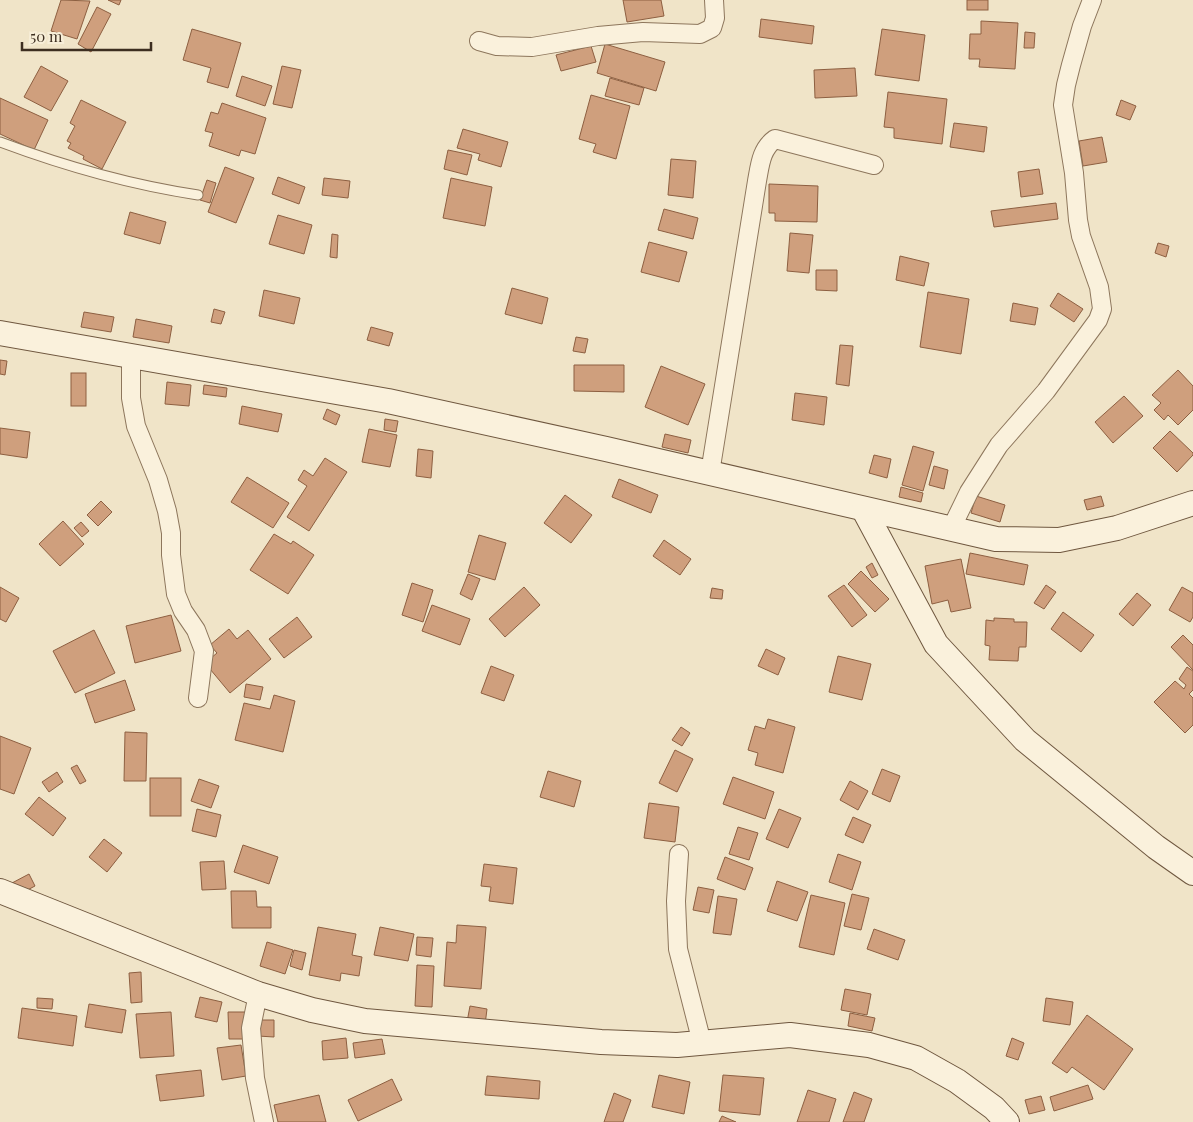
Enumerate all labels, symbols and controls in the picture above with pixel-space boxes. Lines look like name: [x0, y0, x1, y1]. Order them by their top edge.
scale bar: [22, 20, 151, 52]
text: 50 m: [30, 26, 63, 46]

